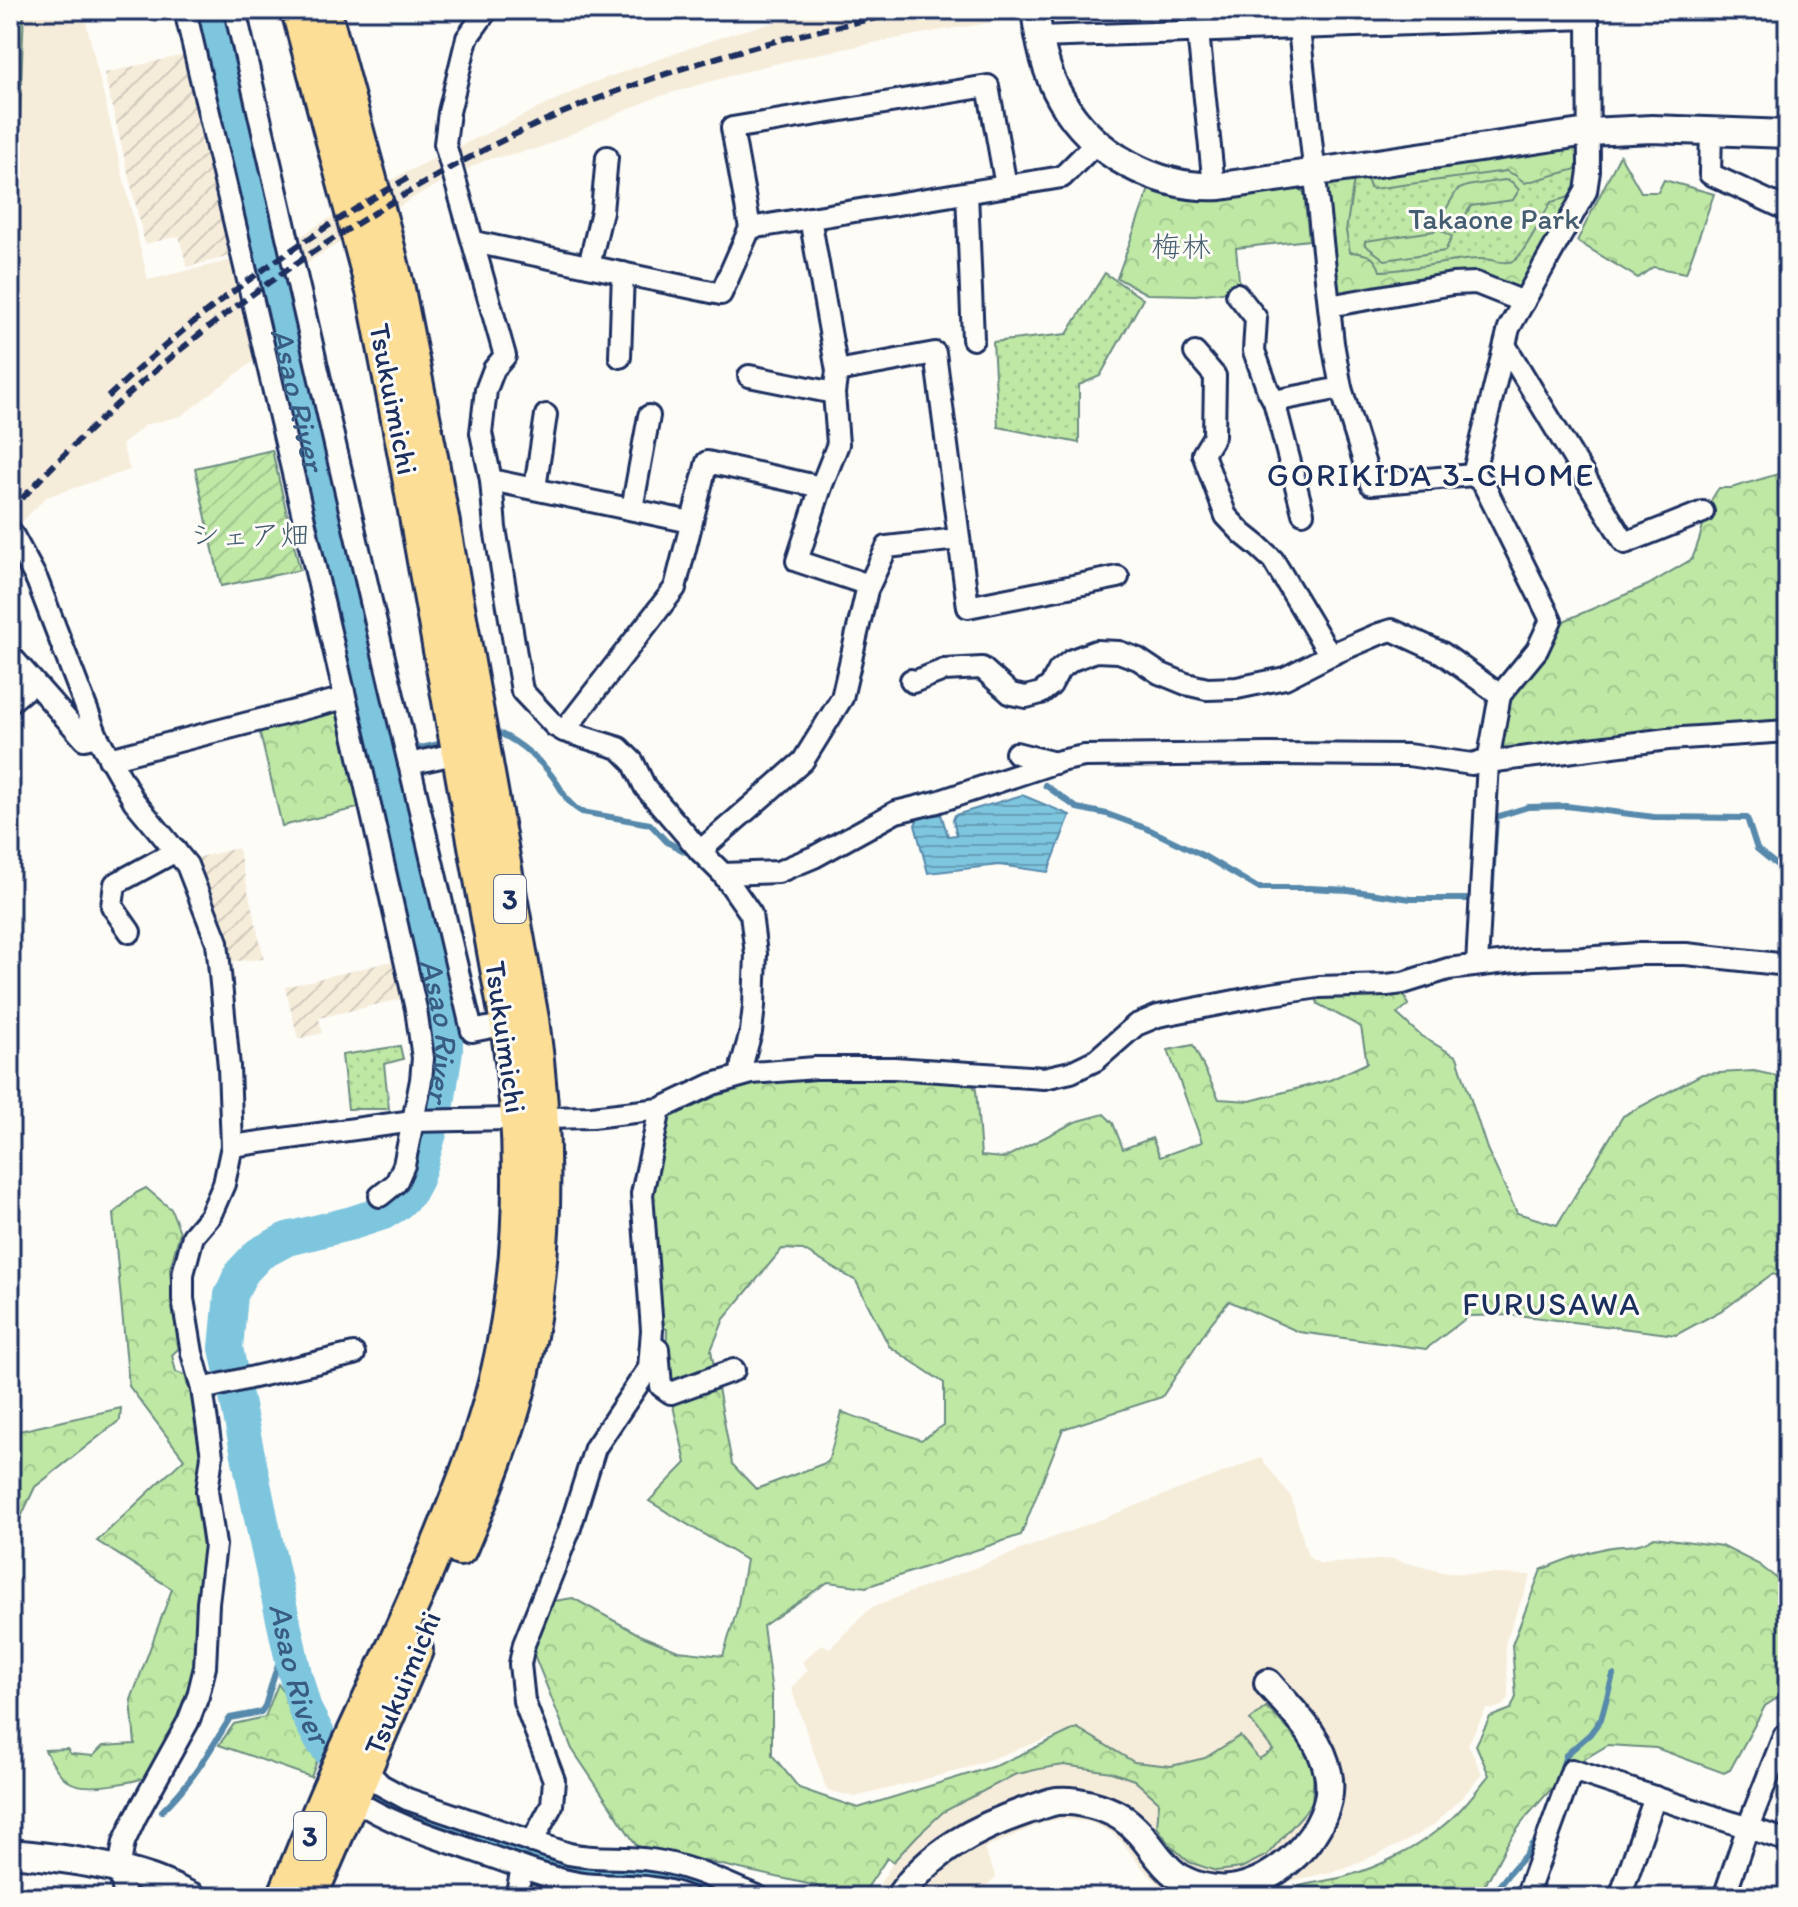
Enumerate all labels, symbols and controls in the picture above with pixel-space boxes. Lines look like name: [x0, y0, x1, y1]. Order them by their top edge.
park label: Takaone Park: [1408, 200, 1580, 237]
park label: 梅林: [1151, 228, 1211, 265]
street label: Tsukuimichi: [361, 320, 427, 478]
water label: Asao River: [263, 324, 334, 477]
district label: GORIKIDA 3-CHOME: [1267, 456, 1595, 494]
park label: シェア畑: [190, 516, 310, 553]
road number: 3: [494, 875, 526, 923]
water label: Asao River: [412, 955, 465, 1108]
street label: Tsukuimichi: [477, 959, 535, 1115]
district label: FURUSAWA: [1462, 1285, 1642, 1323]
water label: Asao River: [261, 1600, 340, 1754]
street label: Tsukuimichi: [355, 1605, 449, 1761]
road number: 3: [294, 1812, 326, 1860]

